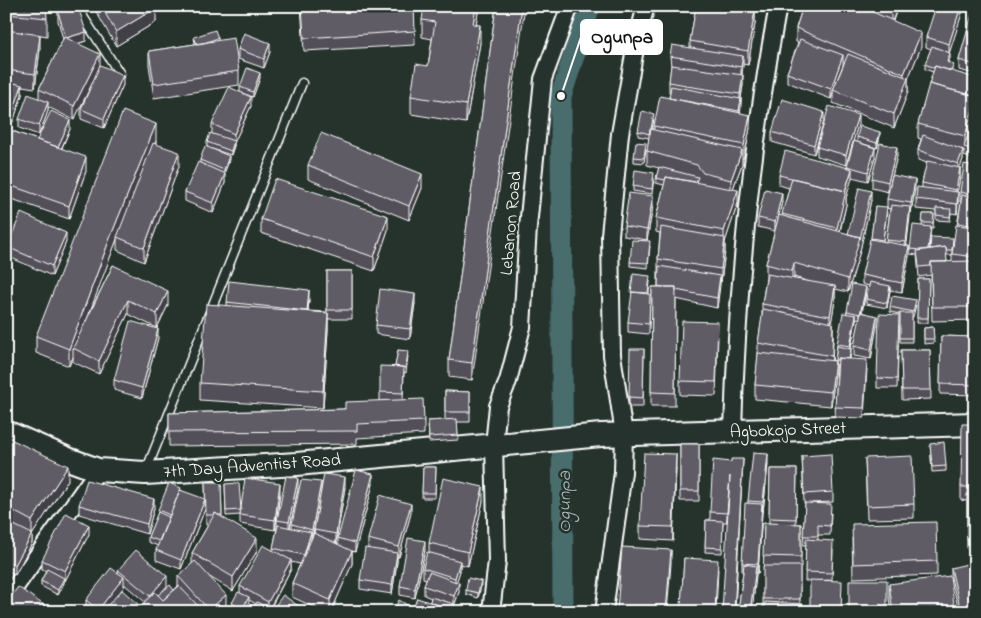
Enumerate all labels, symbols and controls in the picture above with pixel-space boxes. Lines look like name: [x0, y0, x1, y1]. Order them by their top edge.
callout: Ogunpa: [581, 20, 662, 54]
text: Ogunpa: [591, 25, 653, 54]
street label: Lebanon Road: [494, 170, 530, 276]
street label: Agbokojo Street: [729, 416, 847, 447]
street label: 7th Day Adventist Road: [163, 448, 342, 486]
water label: Ogunpa: [552, 470, 580, 533]

